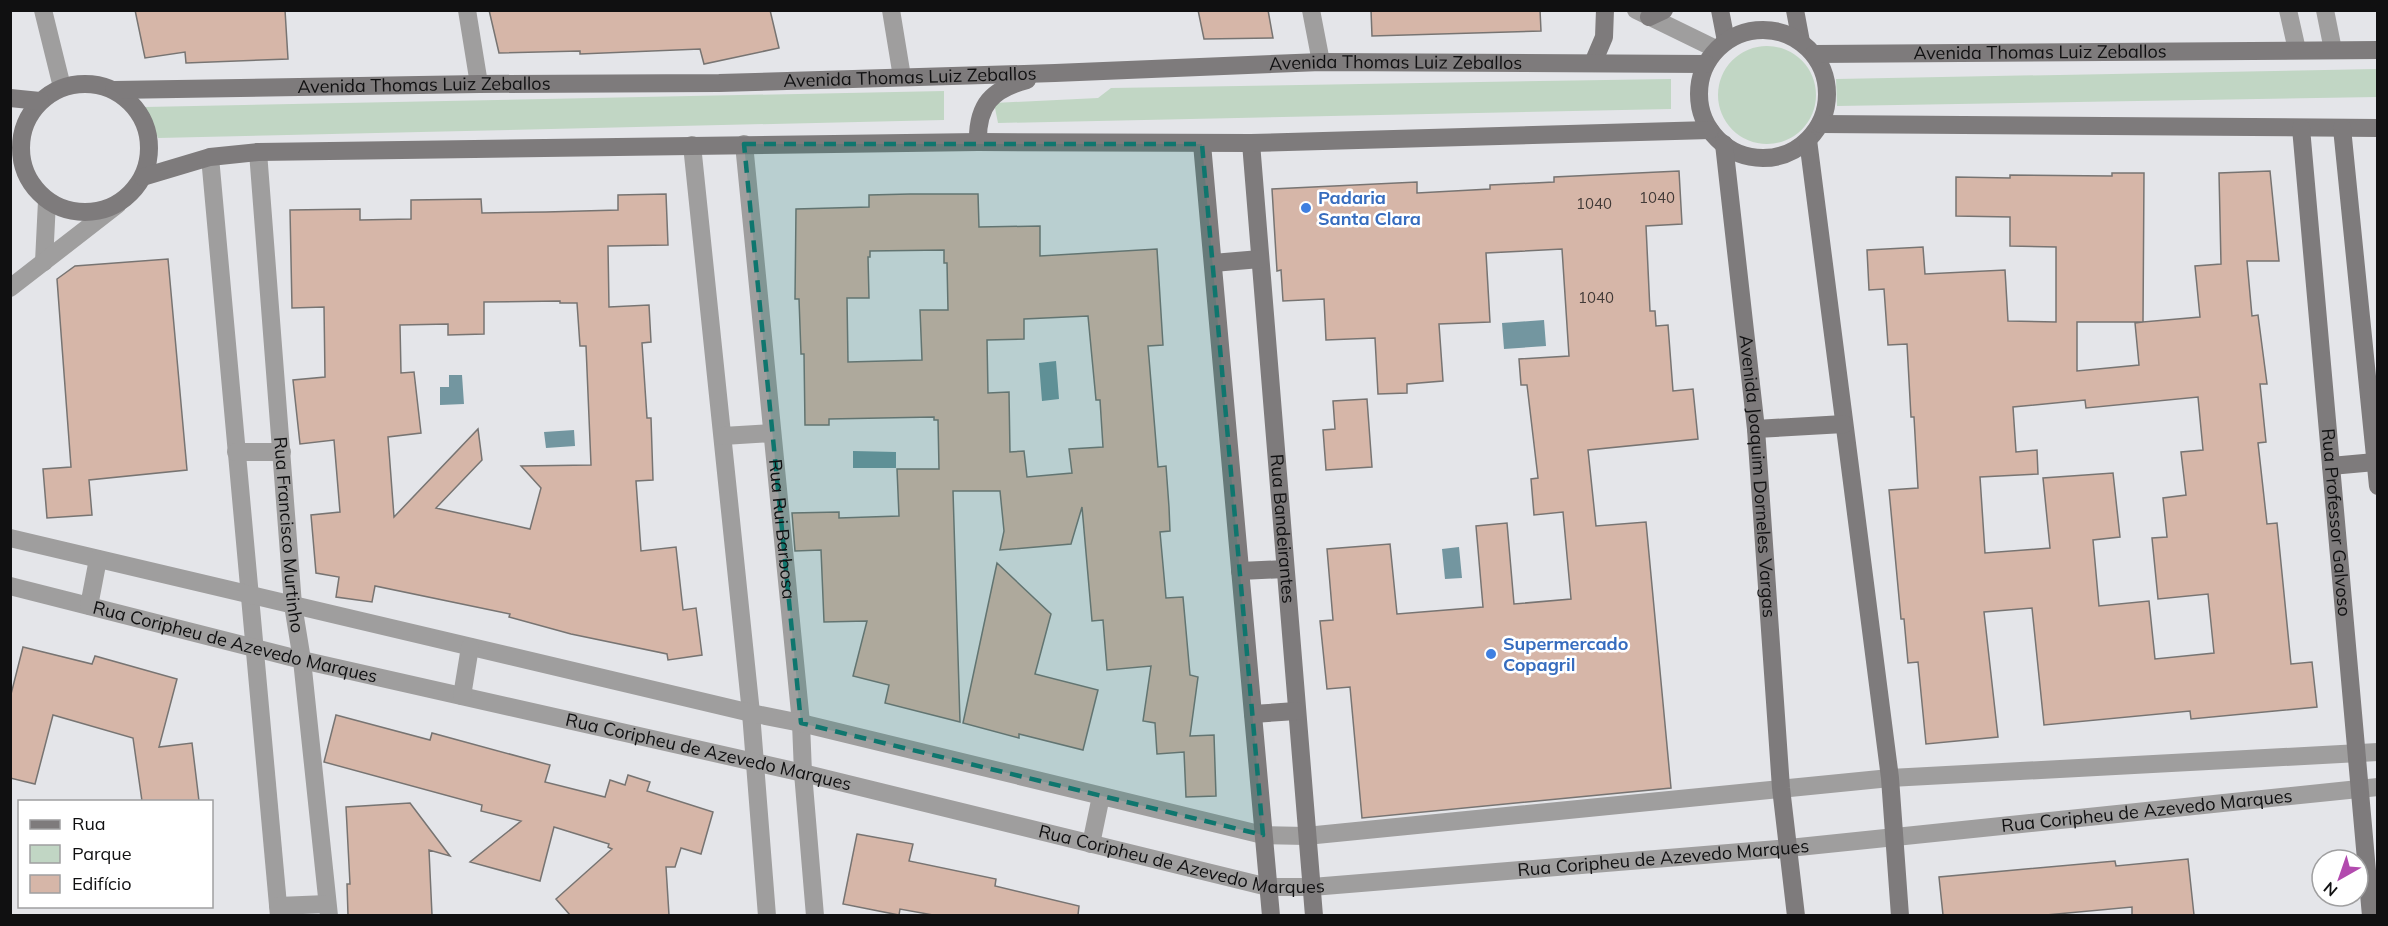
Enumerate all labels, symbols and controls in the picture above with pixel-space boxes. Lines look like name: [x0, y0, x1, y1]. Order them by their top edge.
street label: Avenida Thomas Luiz Zeballos: [1913, 39, 2167, 64]
street label: Avenida Thomas Luiz Zeballos: [1268, 50, 1522, 75]
street label: Avenida Thomas Luiz Zeballos: [783, 62, 1037, 92]
street label: Avenida Thomas Luiz Zeballos: [297, 72, 551, 98]
place label: Padaria Santa Clara: [1318, 186, 1421, 230]
house number: 1040: [1639, 188, 1675, 207]
house number: 1040: [1576, 194, 1612, 213]
marker: Padaria Santa Clara: [1299, 201, 1313, 215]
house number: 1040: [1578, 288, 1614, 307]
street label: Avenida Joaquim Dorneles Vargas: [1734, 333, 1781, 619]
street label: Rua Professor Galvoso: [2317, 427, 2356, 617]
street label: Rua Francisco Murtinho: [269, 436, 309, 635]
street label: Rua Bandeirantes: [1265, 453, 1300, 604]
street label: Rua Rui Barbosa: [764, 458, 801, 600]
street label: Rua Coripheu de Azevedo Marques: [90, 595, 380, 688]
place label: Supermercado Copagril: [1503, 632, 1628, 676]
marker: Supermercado Copagril: [1484, 647, 1498, 661]
street label: Rua Coripheu de Azevedo Marques: [563, 708, 854, 795]
street label: Rua Coripheu de Azevedo Marques: [2000, 784, 2294, 837]
legend: [18, 800, 213, 908]
text: Rua: [72, 812, 106, 835]
street label: Rua Coripheu de Azevedo Marques: [1036, 819, 1326, 898]
street label: Rua Coripheu de Azevedo Marques: [1516, 834, 1810, 881]
text: Parque: [72, 842, 131, 865]
north arrow: [2310, 848, 2370, 908]
text: Edifício: [72, 872, 131, 895]
text: N: [2319, 878, 2341, 901]

